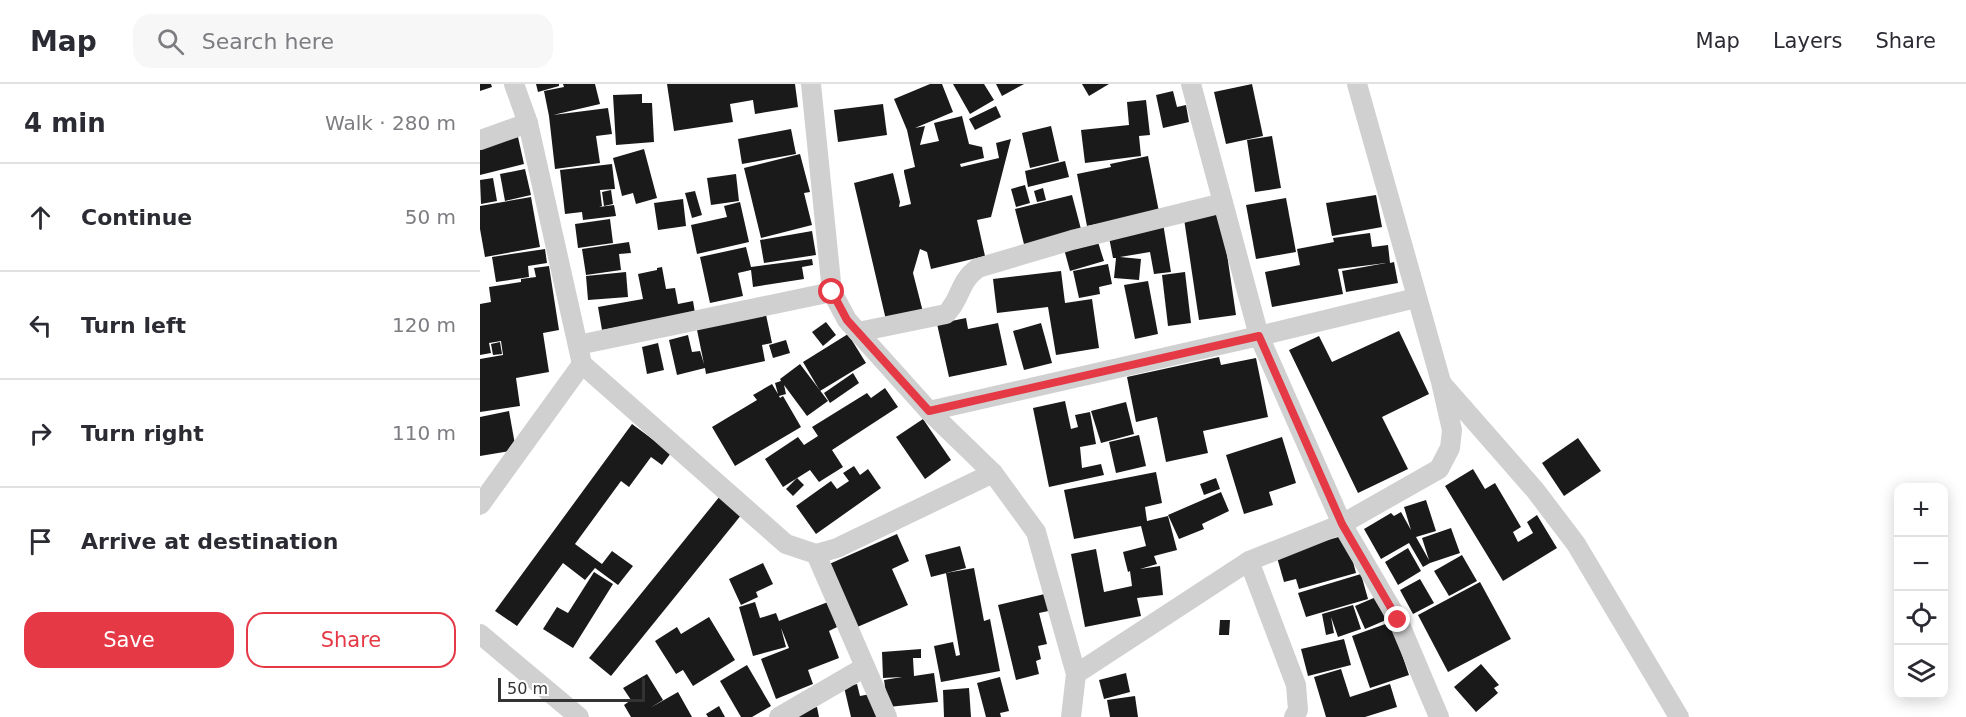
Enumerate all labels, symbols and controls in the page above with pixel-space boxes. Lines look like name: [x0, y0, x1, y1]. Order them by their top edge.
search box: [133, 14, 553, 68]
text: Map: [30, 25, 97, 58]
icon: search: [154, 25, 187, 58]
text: Search here: [202, 29, 334, 54]
text: Map: [1696, 29, 1740, 53]
text: Layers: [1773, 29, 1842, 53]
text: Share: [1875, 29, 1936, 53]
text: 4 min: [24, 108, 106, 138]
text: Walk · 280 m: [325, 111, 456, 135]
icon: ahead: [24, 201, 57, 234]
text: Continue: [81, 205, 192, 230]
text: 50 m: [405, 205, 456, 229]
route start: [818, 278, 844, 304]
icon: left: [24, 309, 57, 342]
text: Turn left: [81, 313, 186, 338]
text: 120 m: [392, 313, 456, 337]
icon: right: [24, 417, 57, 450]
text: Turn right: [81, 421, 204, 446]
text: 110 m: [392, 421, 456, 445]
map controls: [1894, 483, 1948, 699]
button: +: [1894, 483, 1948, 537]
icon: arrive: [24, 525, 57, 558]
text: Arrive at destination: [81, 529, 338, 554]
button: −: [1894, 537, 1948, 591]
button: locate: [1894, 591, 1948, 645]
route end: [1384, 606, 1410, 632]
button: Save: [24, 612, 234, 668]
button: Share: [246, 612, 456, 668]
button: layers: [1894, 645, 1948, 699]
scale bar: [498, 675, 645, 702]
text: 50 m: [507, 679, 548, 698]

